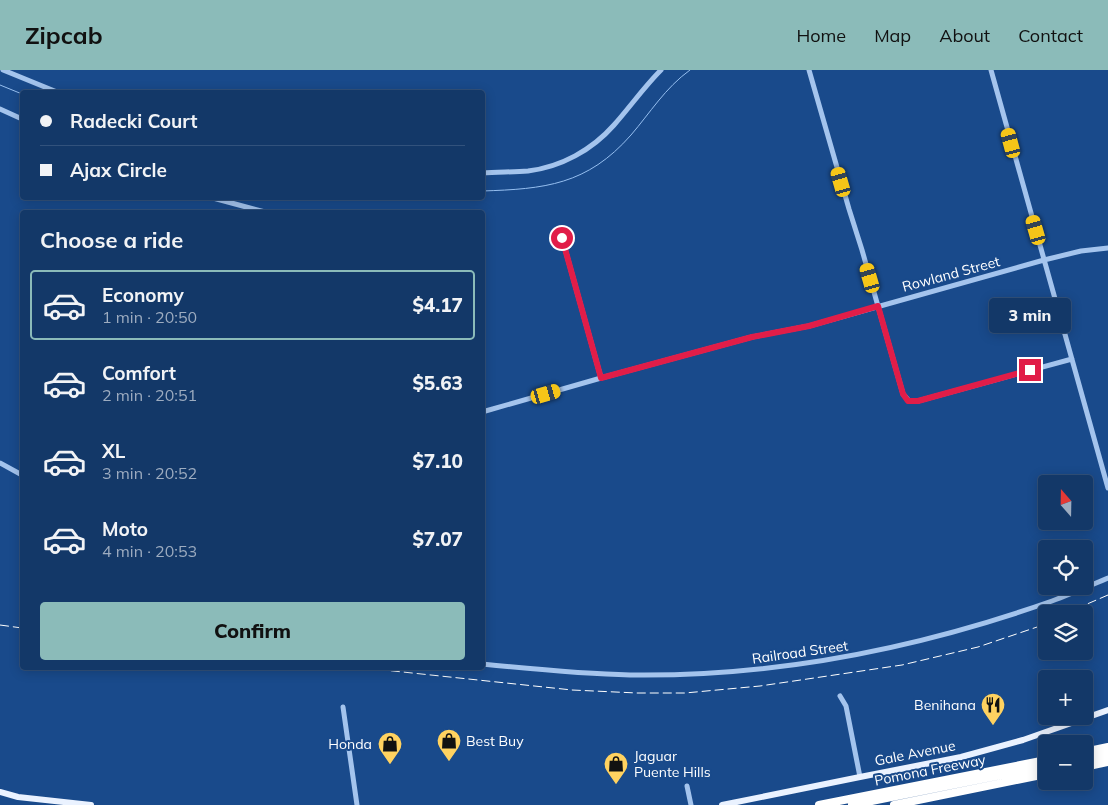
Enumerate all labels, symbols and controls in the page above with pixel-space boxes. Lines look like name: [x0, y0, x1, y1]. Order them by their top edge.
text: Zipcab: [25, 20, 103, 50]
text: Home: [796, 24, 846, 47]
text: Map: [874, 24, 911, 47]
text: About: [939, 24, 990, 47]
text: Contact: [1018, 24, 1083, 47]
text: Radecki Court: [70, 109, 198, 133]
car: [999, 127, 1022, 159]
text: Ajax Circle: [70, 158, 167, 182]
car: [829, 166, 852, 198]
car: [1024, 214, 1047, 246]
text: Choose a ride: [40, 226, 183, 254]
route start: [551, 227, 573, 249]
street label: Rowland Street: [900, 252, 1002, 296]
car: [858, 262, 881, 294]
icon: car: [42, 283, 87, 328]
text: Economy: [102, 283, 184, 307]
text: $4.17: [412, 293, 463, 317]
callout: 3 min: [989, 298, 1071, 332]
text: 3 min: [1009, 305, 1051, 325]
text: 1 min · 20:50: [102, 307, 197, 327]
route end: [1019, 359, 1041, 381]
icon: car: [42, 361, 87, 406]
text: Comfort: [102, 361, 176, 385]
text: $5.63: [412, 371, 463, 395]
car: [529, 383, 562, 405]
text: 2 min · 20:51: [102, 385, 197, 405]
icon: car: [42, 439, 87, 484]
text: XL: [102, 439, 125, 463]
text: $7.10: [412, 449, 463, 473]
text: 3 min · 20:52: [102, 463, 197, 483]
north arrow: [1038, 475, 1092, 530]
map controls: [1038, 475, 1093, 790]
icon: car: [42, 517, 87, 562]
text: Moto: [102, 517, 148, 541]
text: $7.07: [412, 527, 463, 551]
button: locate: [1038, 540, 1093, 595]
text: 4 min · 20:53: [102, 541, 197, 561]
button: Confirm: [40, 602, 465, 660]
button: layers: [1038, 605, 1093, 660]
street label: Railroad Street: [751, 636, 849, 668]
button: +: [1038, 670, 1093, 725]
restaurant icon: Benihana: [980, 692, 1006, 726]
place label: Benihana: [914, 696, 976, 714]
shop icon: Best Buy: [436, 728, 462, 762]
shop icon: Honda: [377, 731, 403, 765]
place label: Best Buy: [466, 732, 524, 750]
place label: Honda: [328, 735, 372, 753]
button: −: [1038, 735, 1093, 790]
street label: Gale Avenue: [873, 736, 957, 770]
place label: Jaguar Puente Hills: [634, 747, 711, 781]
street label: Pomona Freeway: [873, 750, 988, 790]
shop icon: Jaguar Puente Hills: [603, 751, 629, 785]

